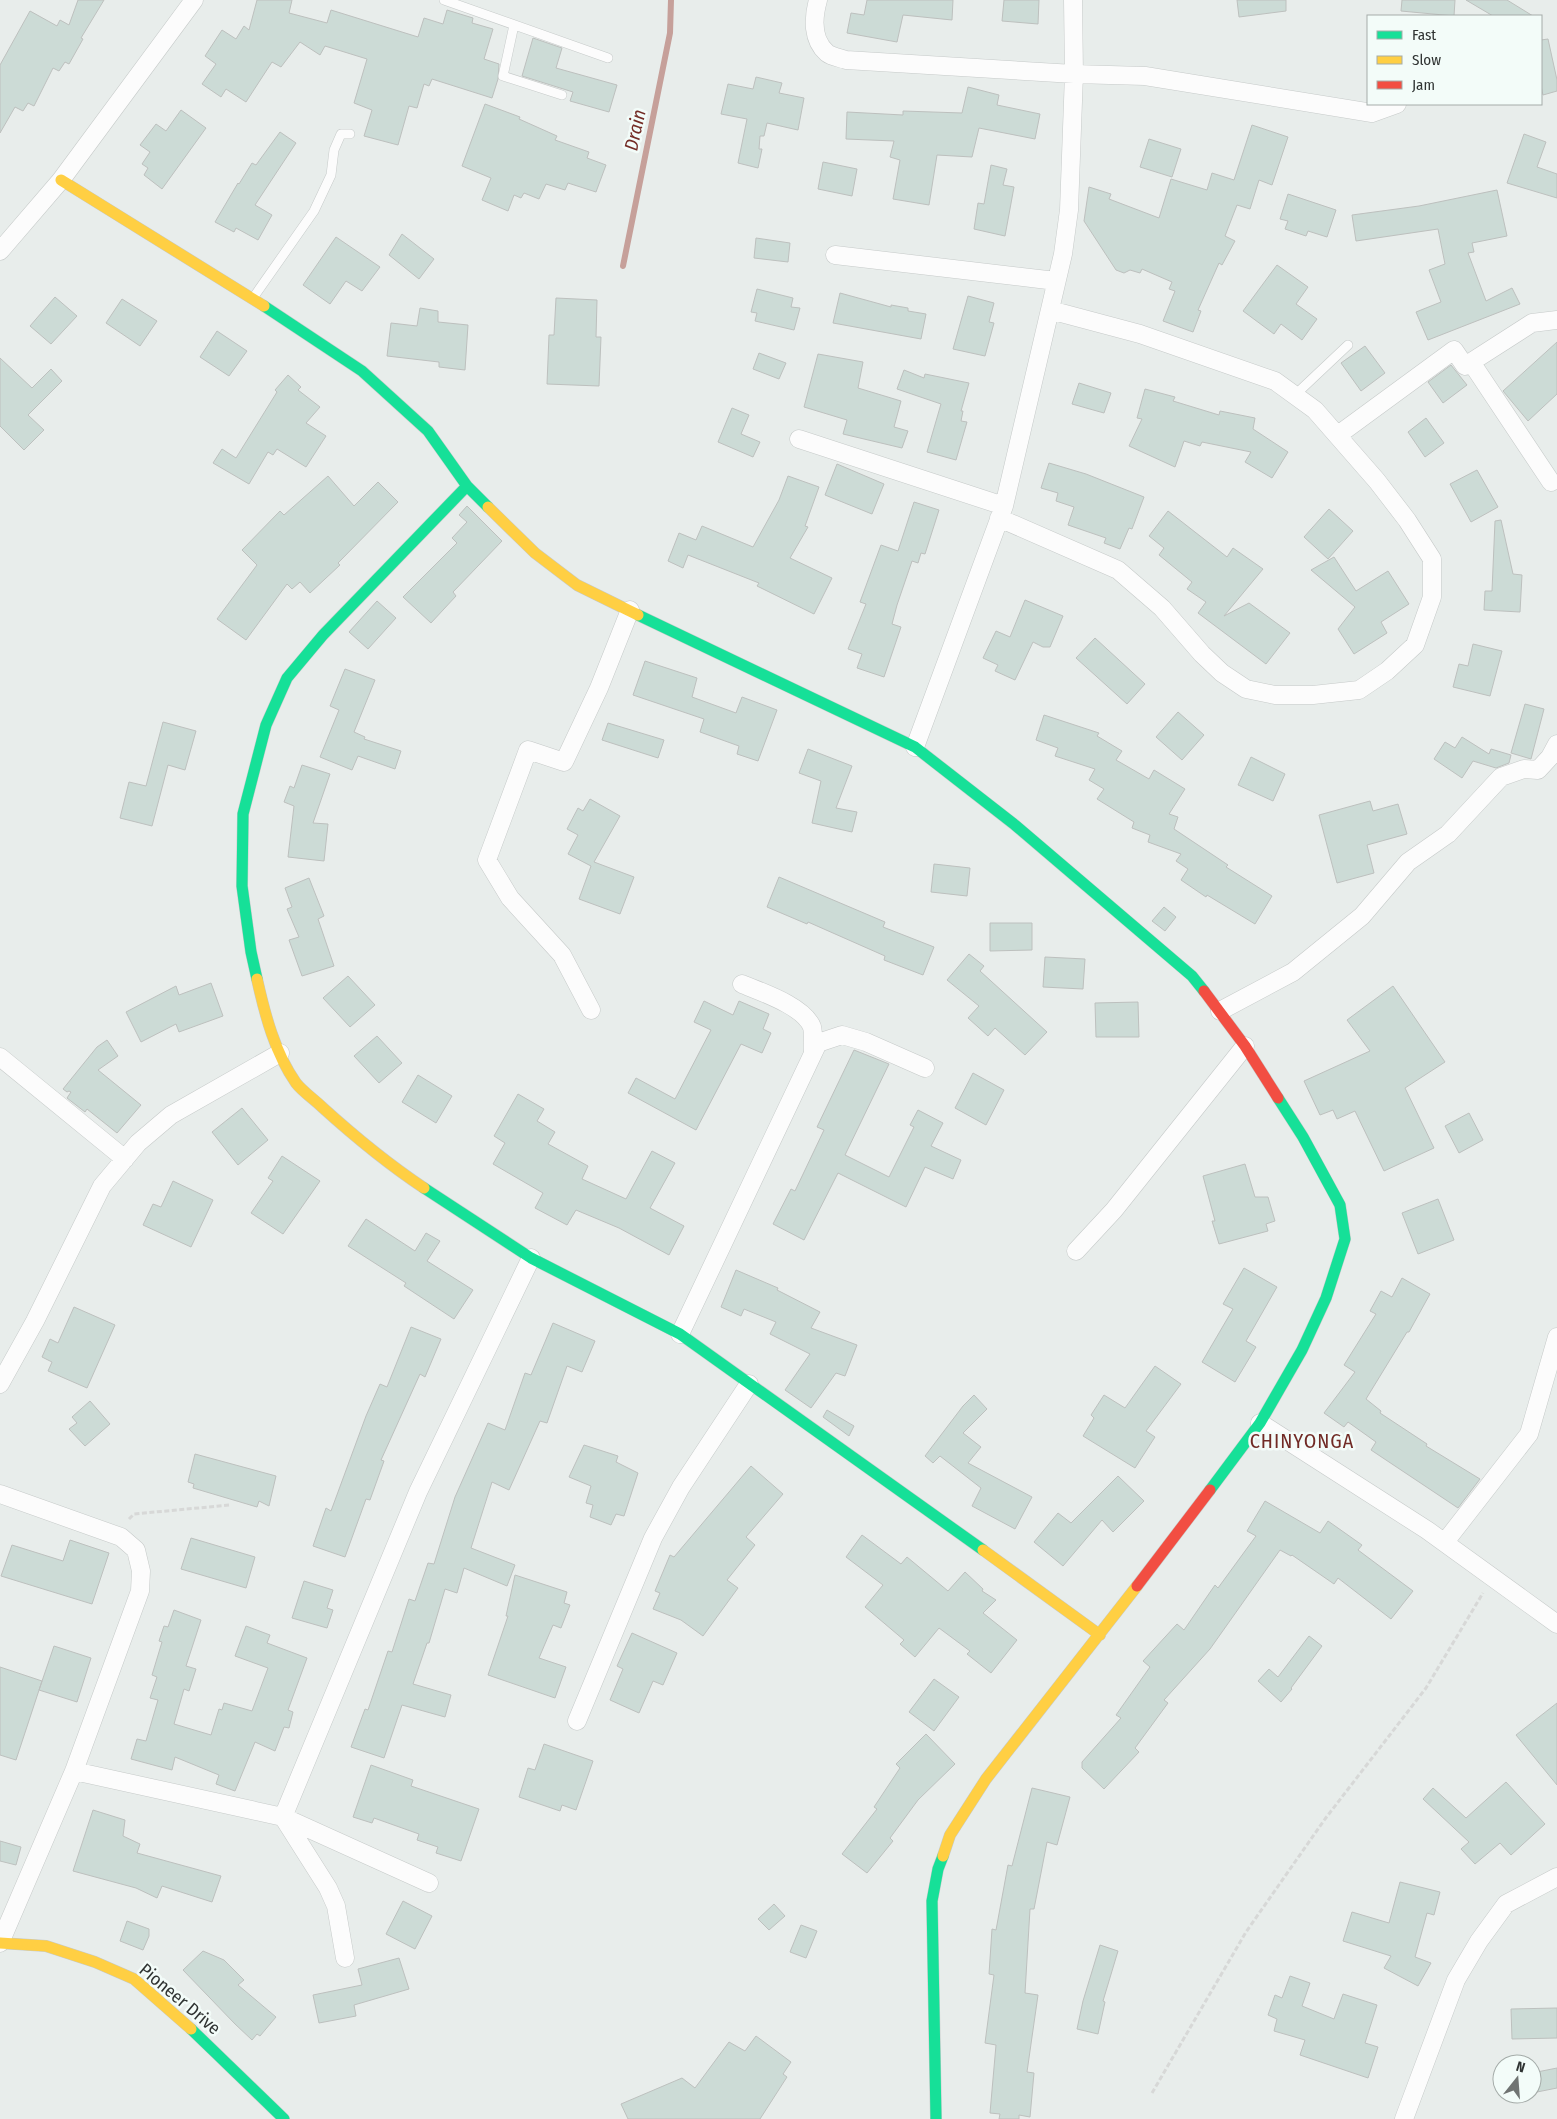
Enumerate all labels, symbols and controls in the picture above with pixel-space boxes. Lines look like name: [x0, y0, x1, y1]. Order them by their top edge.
legend: [1367, 15, 1542, 105]
text: Fast: [1412, 26, 1436, 44]
text: Slow: [1412, 51, 1441, 69]
text: Jam: [1412, 76, 1435, 94]
water label: Drain: [619, 107, 651, 153]
district label: CHINYONGA: [1250, 1429, 1354, 1453]
street label: Pioneer Drive: [135, 1959, 225, 2039]
north arrow: [1492, 2054, 1542, 2104]
text: N: [1514, 2058, 1527, 2076]

